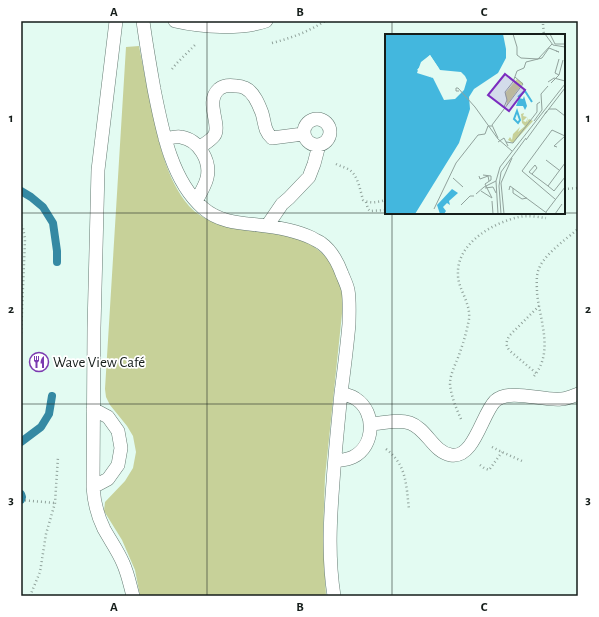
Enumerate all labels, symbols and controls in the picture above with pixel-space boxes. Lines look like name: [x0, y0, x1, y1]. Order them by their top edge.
text: A: [110, 6, 118, 19]
text: B: [296, 6, 304, 19]
text: C: [481, 6, 488, 19]
inset map: [385, 34, 565, 214]
text: 1: [9, 112, 13, 125]
text: 1: [586, 112, 590, 125]
text: 2: [8, 303, 14, 316]
text: 2: [585, 303, 591, 316]
restaurant icon: Wave View Café: [28, 351, 50, 373]
place label: Wave View Café: [53, 355, 145, 370]
text: 3: [8, 494, 14, 507]
text: 3: [585, 494, 591, 507]
text: A: [110, 601, 118, 614]
text: B: [296, 601, 304, 614]
text: C: [481, 601, 488, 614]

